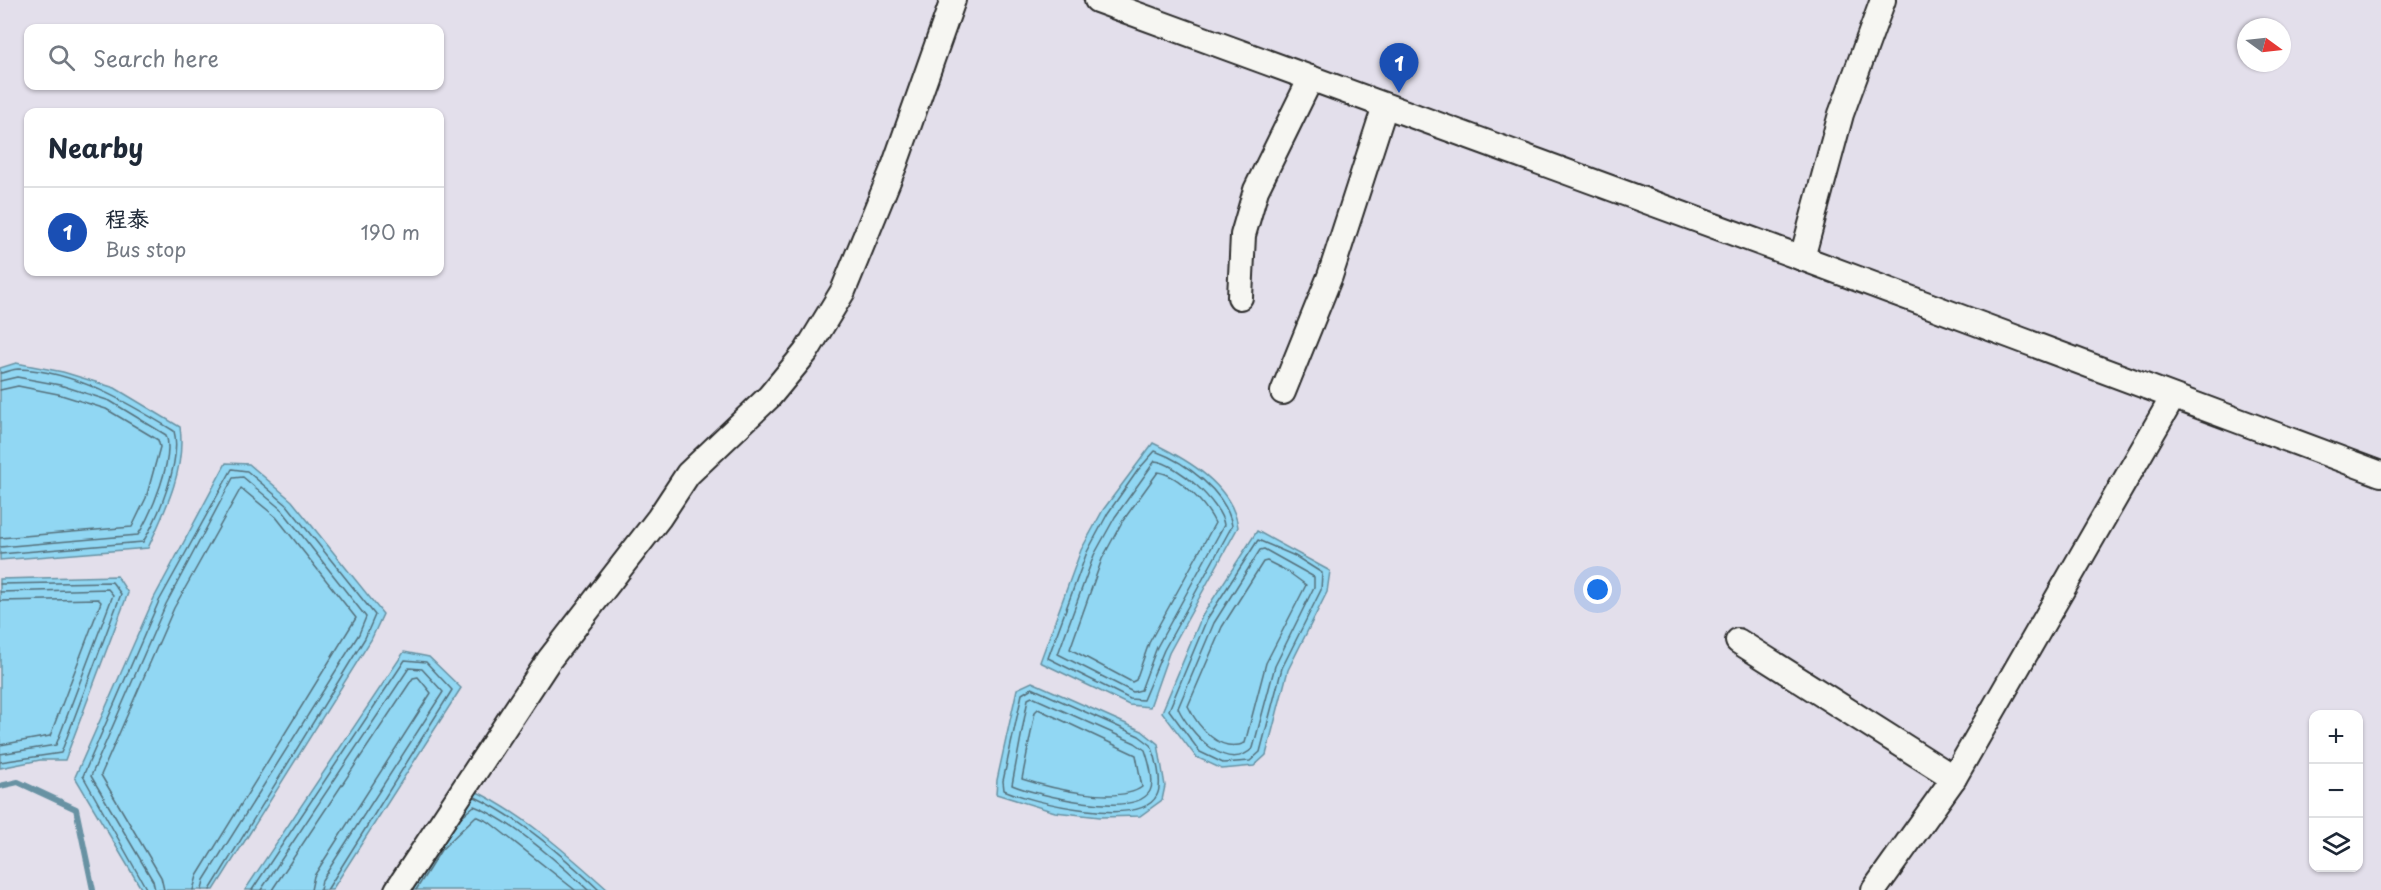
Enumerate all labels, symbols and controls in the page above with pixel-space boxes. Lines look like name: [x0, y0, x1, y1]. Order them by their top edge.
north arrow: [2237, 18, 2291, 72]
search box: [24, 24, 444, 90]
icon: search: [45, 41, 78, 74]
text: Search here: [93, 41, 219, 74]
pin: 1: [1380, 44, 1418, 93]
text: Nearby: [48, 128, 143, 167]
text: 程泰: [105, 201, 149, 234]
text: 1: [63, 217, 72, 247]
text: 190 m: [361, 217, 420, 247]
text: Bus stop: [105, 234, 186, 264]
your location: [1583, 575, 1612, 604]
map controls: [2309, 710, 2363, 872]
button: +: [2309, 710, 2363, 764]
button: −: [2309, 764, 2363, 818]
button: layers: [2309, 818, 2363, 872]

